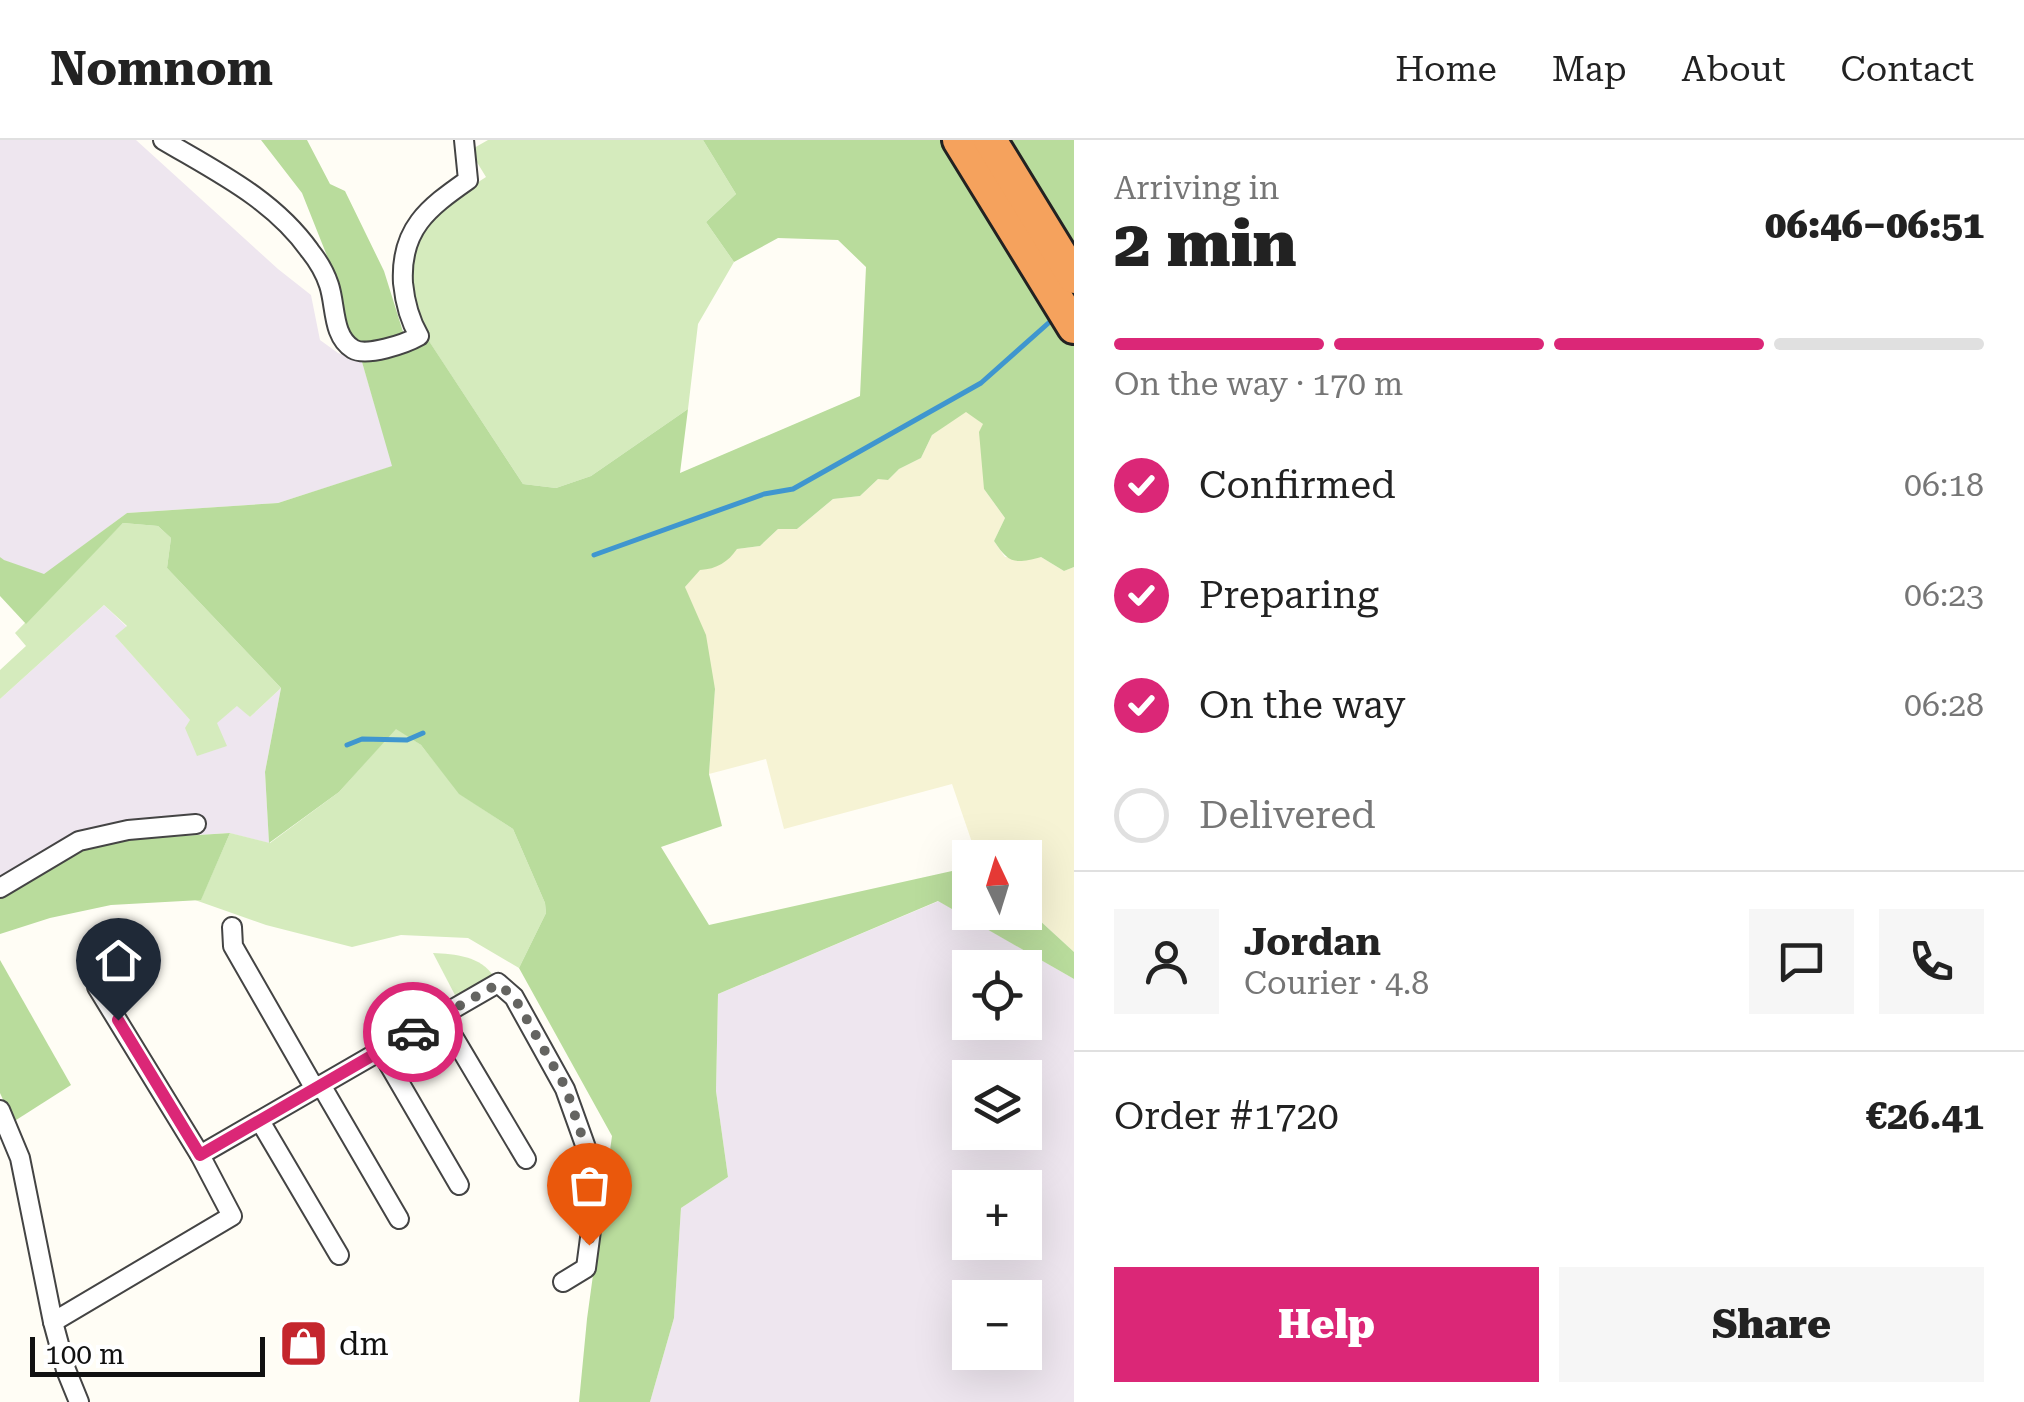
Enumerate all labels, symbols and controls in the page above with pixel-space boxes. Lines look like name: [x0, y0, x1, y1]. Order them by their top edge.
text: Nomnom: [50, 41, 273, 97]
text: Home: [1395, 49, 1497, 90]
text: Map: [1552, 49, 1627, 90]
text: About: [1682, 49, 1786, 90]
text: Contact: [1841, 49, 1974, 90]
text: Arriving in: [1114, 169, 1279, 207]
text: 06:46–06:51: [1765, 203, 1984, 247]
text: 2 min: [1114, 206, 1297, 282]
text: On the way · 170 m: [1114, 365, 1403, 403]
icon: check: [1114, 458, 1169, 513]
text: Confirmed: [1199, 463, 1396, 507]
text: 06:18: [1904, 466, 1984, 504]
icon: check: [1114, 568, 1169, 623]
text: Preparing: [1199, 573, 1379, 617]
text: 06:23: [1904, 576, 1984, 614]
icon: check: [1114, 678, 1169, 733]
text: On the way: [1199, 683, 1405, 727]
text: 06:28: [1904, 686, 1984, 724]
text: Delivered: [1199, 793, 1376, 837]
north arrow: [952, 840, 1042, 930]
map controls: [952, 840, 1042, 1370]
button: person: [1114, 909, 1219, 1014]
button: chat: [1749, 909, 1854, 1014]
button: phone: [1879, 909, 1984, 1014]
pin: [76, 918, 161, 1021]
text: Jordan: [1244, 920, 1381, 964]
icon: home: [91, 933, 146, 988]
button: locate: [952, 950, 1042, 1040]
text: Courier · 4.8: [1244, 964, 1429, 1002]
courier: [363, 982, 463, 1082]
icon: car: [386, 1005, 441, 1060]
button: layers: [952, 1060, 1042, 1150]
text: Order #1720: [1114, 1094, 1339, 1138]
text: €26.41: [1866, 1094, 1984, 1138]
pin: [547, 1143, 632, 1246]
icon: bag: [562, 1158, 617, 1213]
button: +: [952, 1170, 1042, 1260]
button: Help: [1114, 1267, 1539, 1382]
button: Share: [1559, 1267, 1984, 1382]
button: −: [952, 1280, 1042, 1370]
shop icon: dm: [278, 1318, 330, 1370]
place label: dm: [339, 1325, 389, 1363]
scale bar: [30, 1332, 265, 1376]
text: 100 m: [45, 1338, 125, 1371]

